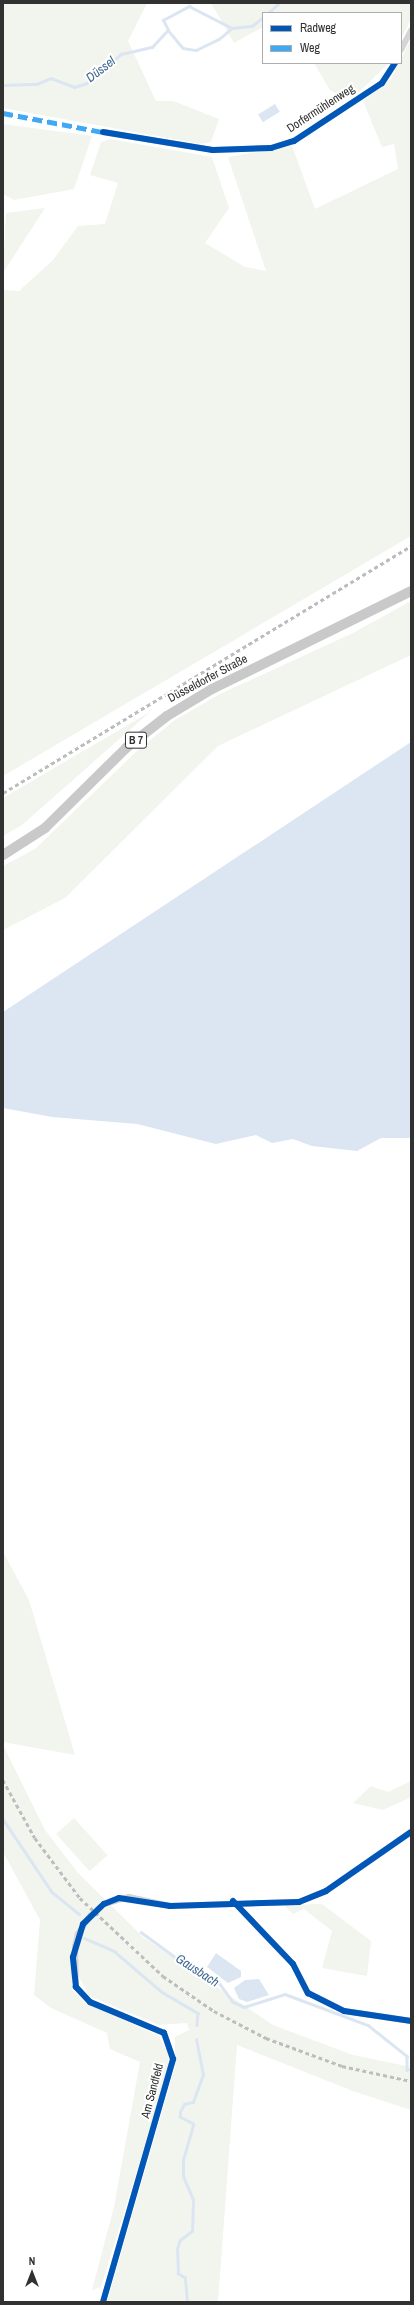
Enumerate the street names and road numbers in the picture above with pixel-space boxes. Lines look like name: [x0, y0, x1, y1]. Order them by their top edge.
street label: Dorfermühlenweg: [285, 82, 357, 136]
street label: Düsseldorfer Straße: [166, 652, 250, 706]
road number: B 7: [124, 731, 148, 749]
street label: Am Sandfeld: [139, 2062, 167, 2120]

